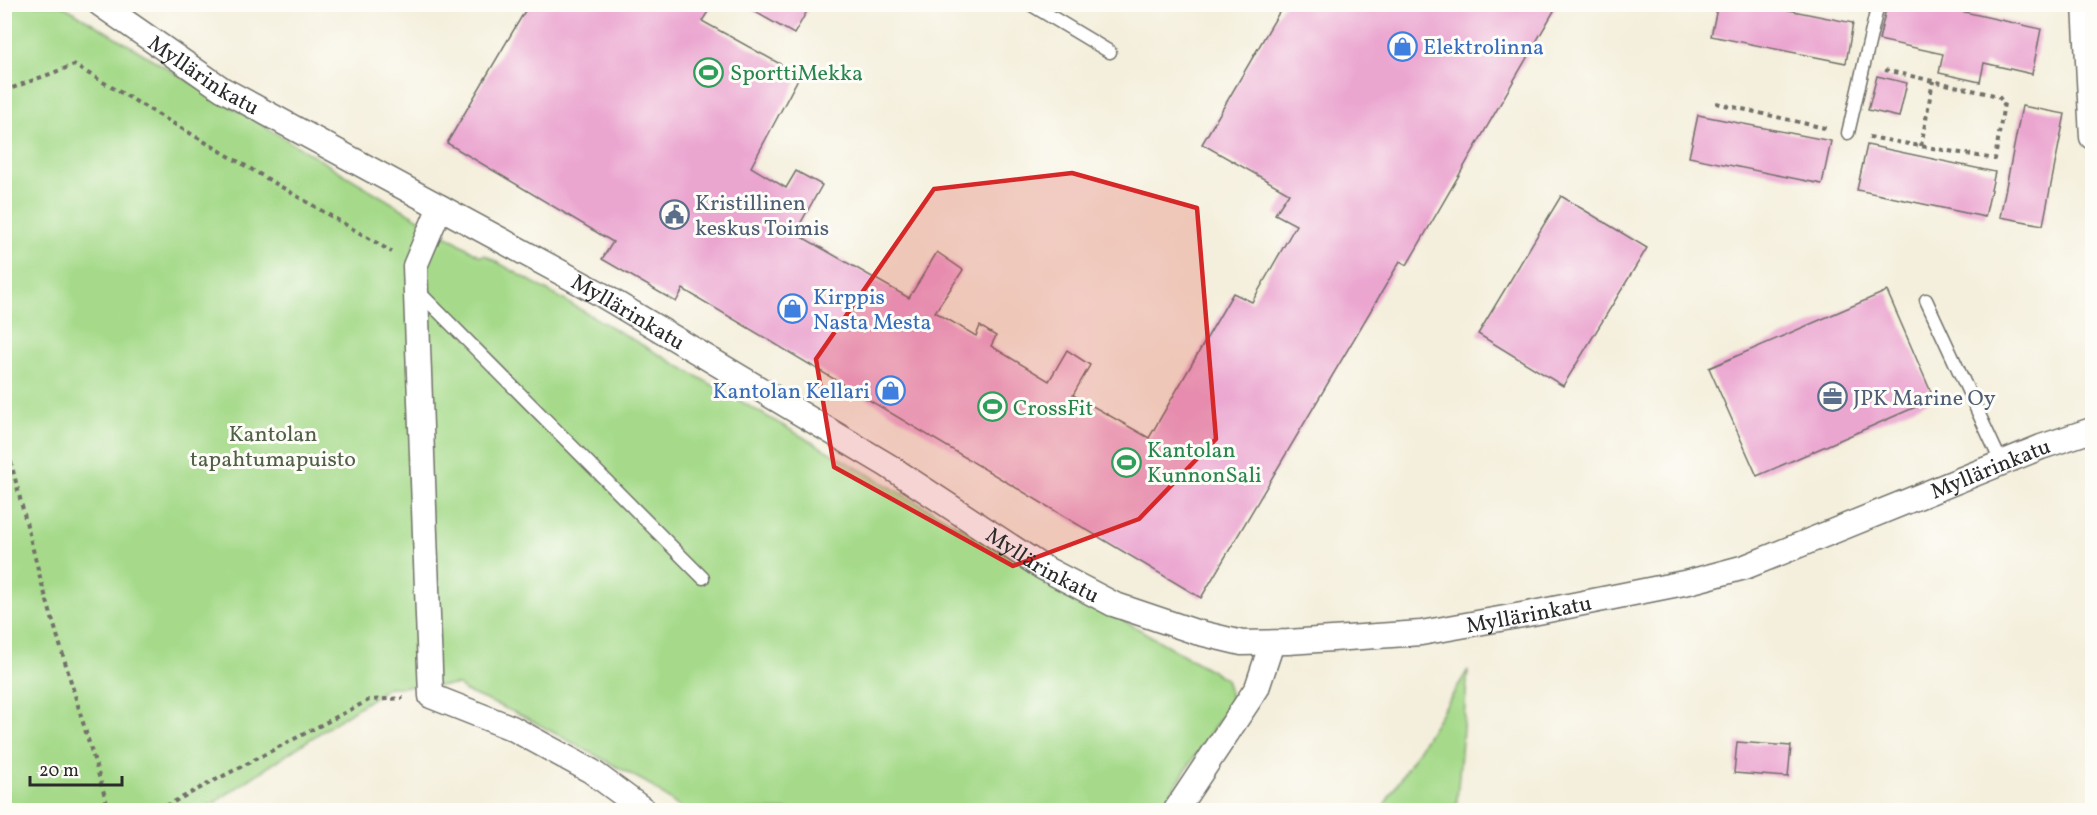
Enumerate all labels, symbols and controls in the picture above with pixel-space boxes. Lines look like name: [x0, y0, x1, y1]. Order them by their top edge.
street label: Myllärinkatu: [141, 29, 264, 124]
shop icon: Elektrolinna: [1386, 30, 1418, 62]
place label: Elektrolinna: [1423, 33, 1544, 64]
sports icon: SporttiMekka: [693, 56, 725, 88]
place label: SporttiMekka: [730, 59, 863, 90]
place label: Kristillinen keskus Toimis: [695, 189, 829, 245]
public building icon: Kristillinen keskus Toimis: [658, 199, 690, 231]
street label: Myllärinkatu: [565, 268, 690, 359]
place label: Kirppis Nasta Mesta: [813, 283, 931, 339]
shop icon: Kirppis Nasta Mesta: [776, 293, 808, 325]
shop icon: Kantolan Kellari: [875, 374, 907, 406]
place label: Kantolan Kellari: [713, 377, 870, 408]
office icon: JPK Marine Oy: [1816, 381, 1848, 413]
place label: JPK Marine Oy: [1853, 384, 1996, 415]
sports icon: CrossFit: [976, 391, 1008, 423]
place label: CrossFit: [1013, 394, 1093, 425]
park label: Kantolan tapahtumapuisto: [190, 420, 356, 476]
street label: Myllärinkatu: [1926, 432, 2055, 508]
place label: Kantolan KunnonSali: [1147, 436, 1262, 492]
sports icon: Kantolan KunnonSali: [1110, 446, 1142, 478]
street label: Myllärinkatu: [979, 521, 1104, 612]
street label: Myllärinkatu: [1464, 589, 1595, 643]
scale bar: [30, 749, 122, 787]
text: 20 m: [39, 759, 79, 784]

